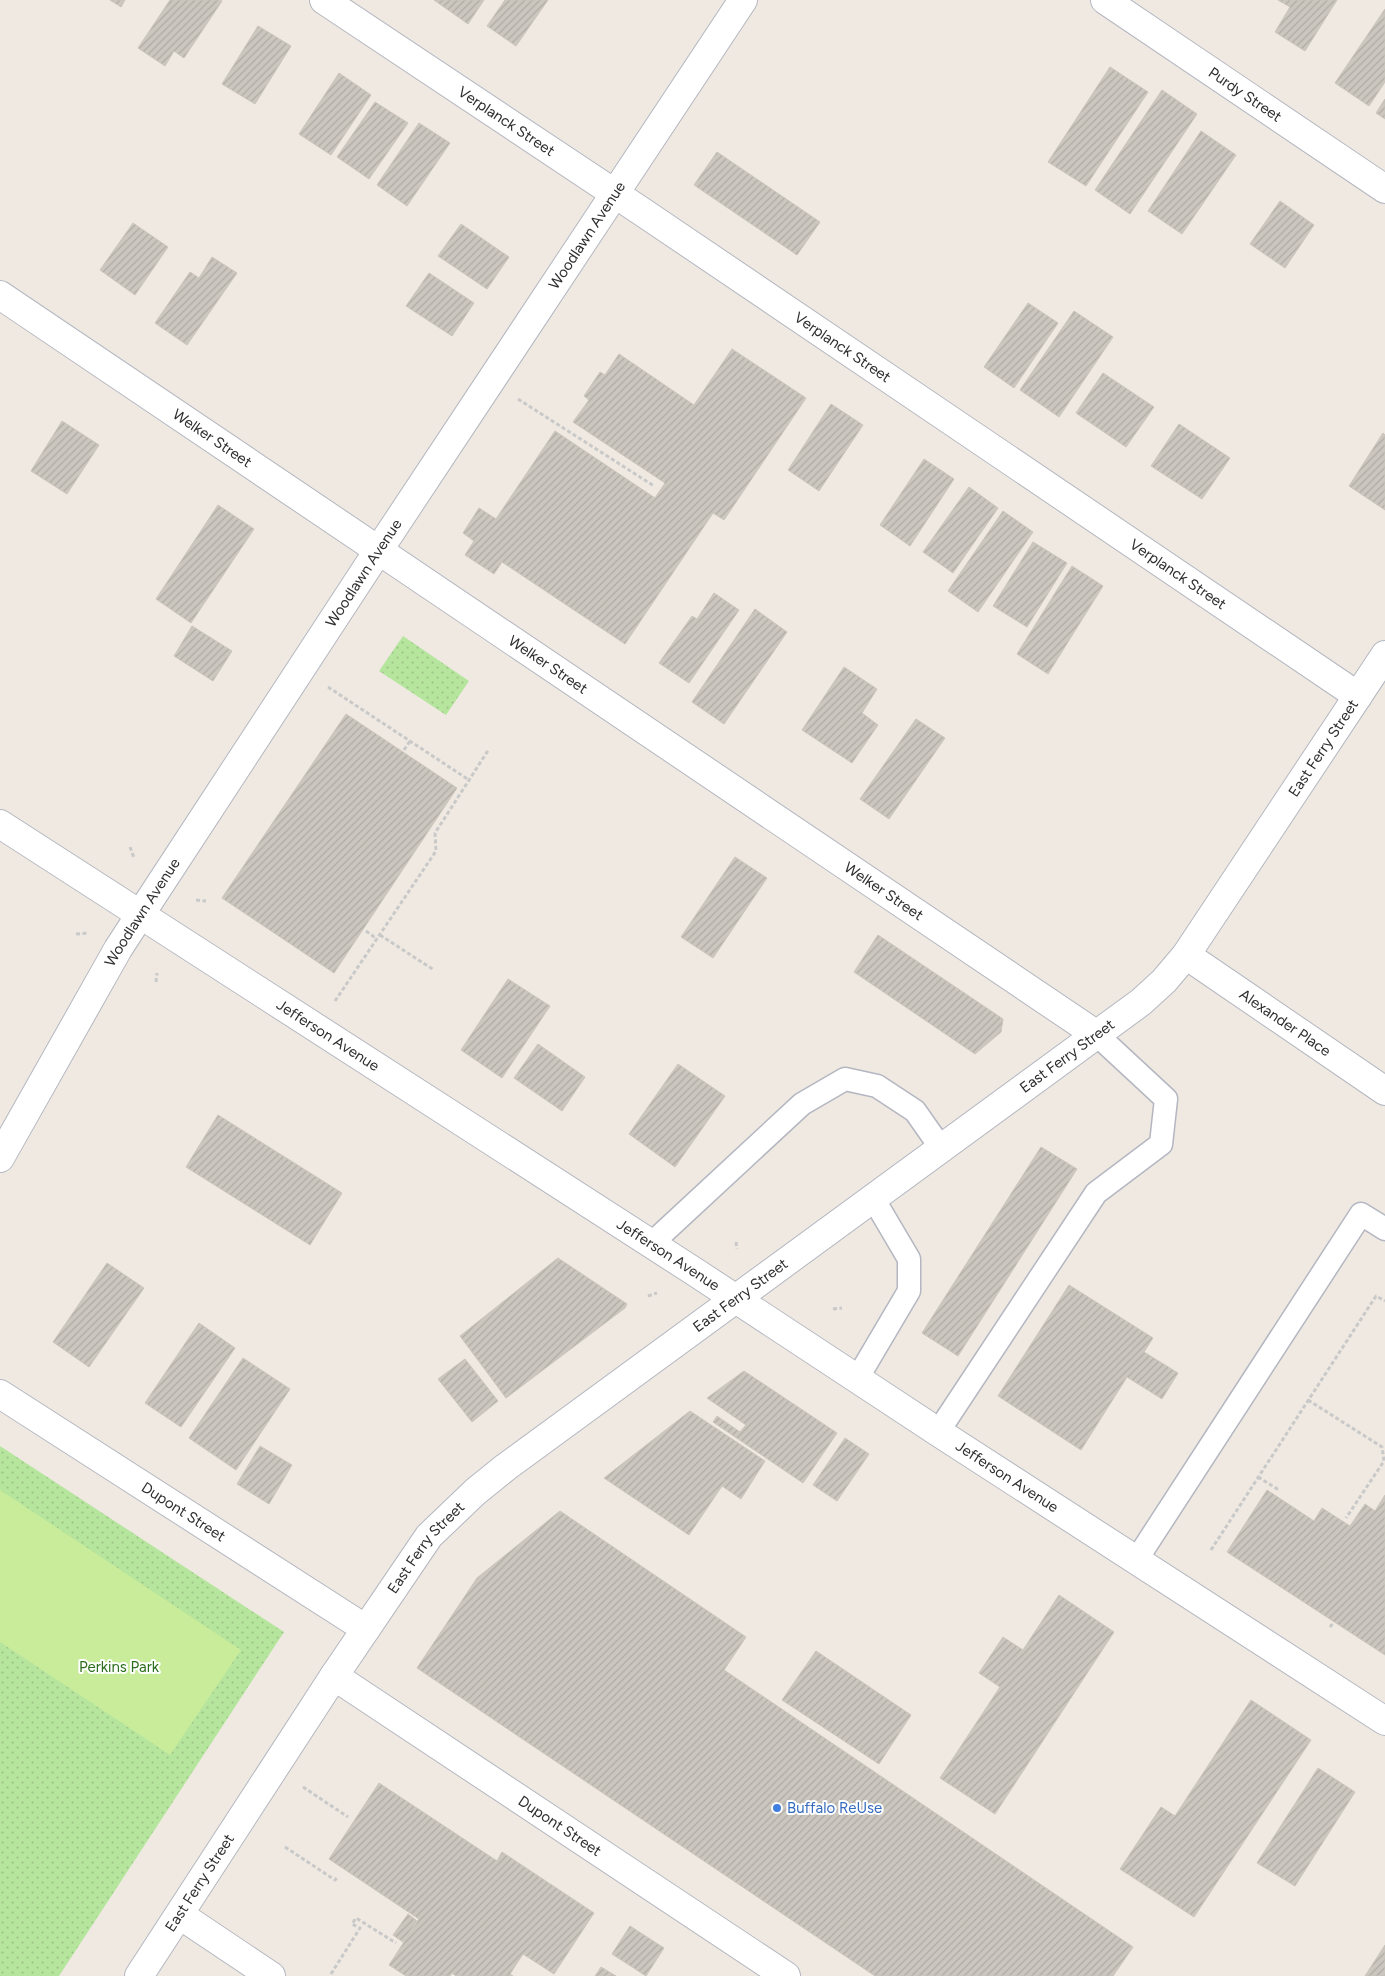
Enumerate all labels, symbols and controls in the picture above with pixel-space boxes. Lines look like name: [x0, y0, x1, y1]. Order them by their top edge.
street label: Purdy Street: [1205, 63, 1285, 126]
street label: Verplanck Street: [455, 83, 558, 160]
street label: Woodlawn Avenue: [545, 178, 629, 293]
street label: Verplanck Street: [791, 308, 894, 386]
street label: Welker Street: [169, 405, 255, 471]
street label: Woodlawn Avenue: [322, 516, 406, 631]
street label: Verplanck Street: [1126, 535, 1230, 613]
street label: Welker Street: [505, 632, 591, 698]
street label: East Ferry Street: [1285, 696, 1362, 800]
street label: Woodlawn Avenue: [101, 855, 184, 970]
street label: Welker Street: [841, 858, 927, 924]
street label: Alexander Place: [1236, 985, 1334, 1060]
street label: Jefferson Avenue: [273, 996, 383, 1075]
street label: East Ferry Street: [1016, 1015, 1118, 1097]
street label: Jefferson Avenue: [613, 1215, 723, 1295]
street label: East Ferry Street: [689, 1255, 792, 1336]
street label: Jefferson Avenue: [952, 1437, 1062, 1516]
street label: Dupont Street: [138, 1478, 229, 1545]
street label: East Ferry Street: [384, 1498, 468, 1597]
park label: Perkins Park: [79, 1658, 160, 1676]
street label: Dupont Street: [515, 1792, 605, 1860]
place label: Buffalo ReUse: [787, 1799, 882, 1817]
marker: Buffalo ReUse: [771, 1802, 783, 1814]
street label: East Ferry Street: [161, 1830, 238, 1935]

